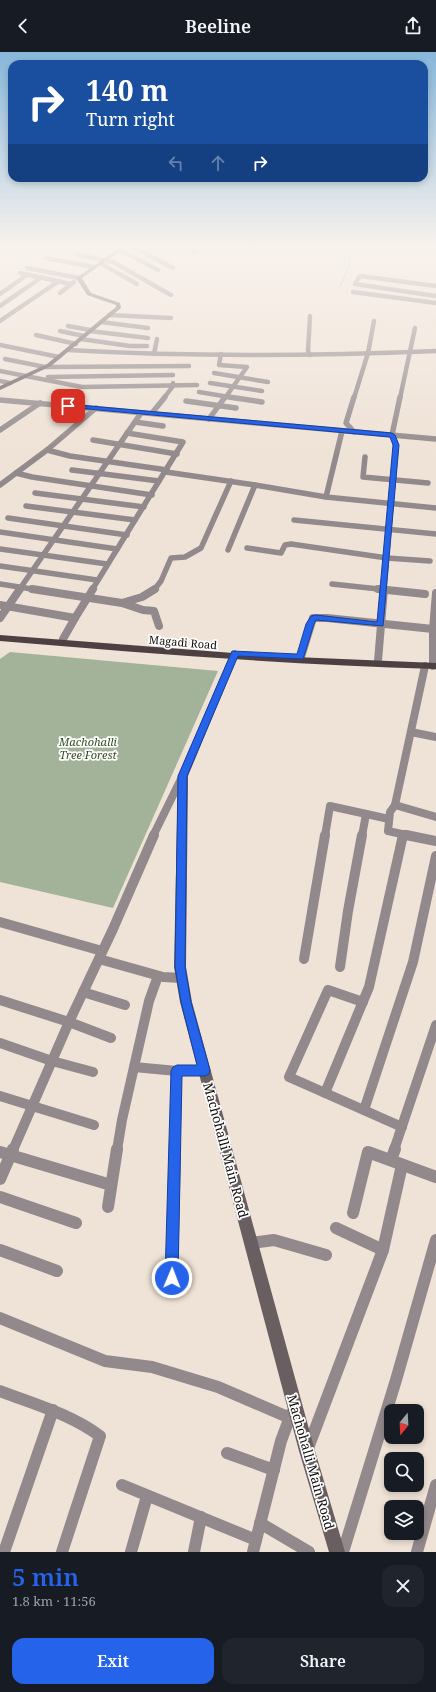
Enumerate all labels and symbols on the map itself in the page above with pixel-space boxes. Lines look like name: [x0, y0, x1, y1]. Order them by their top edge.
pin: [51, 389, 85, 423]
street label: Magadi Road: [148, 632, 218, 652]
park label: Machohalli Tree Forest: [58, 734, 118, 762]
street label: Machohalli Main Road: [199, 1080, 253, 1220]
position arrow: [151, 1257, 193, 1299]
street label: Machohalli Main Road: [283, 1392, 339, 1532]
north arrow: [384, 1404, 424, 1444]

